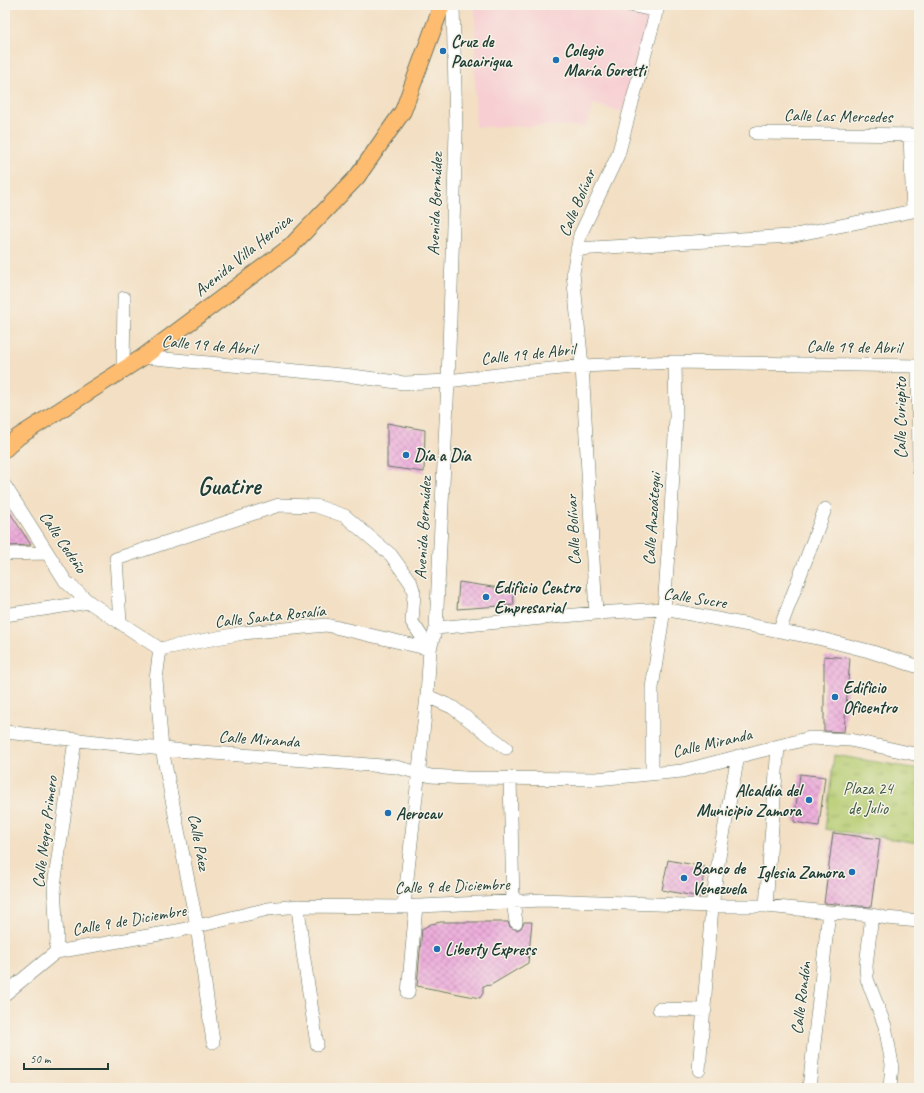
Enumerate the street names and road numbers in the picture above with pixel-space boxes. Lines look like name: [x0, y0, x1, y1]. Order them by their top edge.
street label: Calle Las Mercedes: [784, 105, 895, 127]
street label: Avenida Bermúdez: [423, 151, 447, 256]
street label: Calle Bolívar: [554, 165, 601, 240]
street label: Avenida Villa Heroica: [190, 208, 298, 301]
street label: Calle 19 de Abril: [161, 330, 260, 360]
street label: Calle 19 de Abril: [806, 336, 905, 358]
street label: Calle 19 de Abril: [480, 338, 579, 369]
street label: Calle Curiepito: [890, 376, 911, 459]
street label: Calle Anzoátegui: [638, 469, 666, 566]
street label: Avenida Bermúdez: [410, 474, 436, 580]
street label: Calle Bolívar: [561, 492, 585, 566]
street label: Calle Cedeño: [35, 507, 92, 578]
street label: Calle Sucre: [662, 583, 729, 614]
street label: Calle Santa Rosalía: [213, 600, 328, 632]
street label: Calle Miranda: [670, 723, 755, 762]
street label: Calle Miranda: [218, 726, 301, 752]
street label: Calle Negro Primero: [28, 774, 62, 889]
street label: Calle Páez: [183, 812, 215, 874]
street label: Calle 9 de Diciembre: [394, 873, 511, 899]
street label: Calle 9 de Diciembre: [70, 899, 189, 940]
street label: Calle Rondón: [786, 959, 816, 1036]

